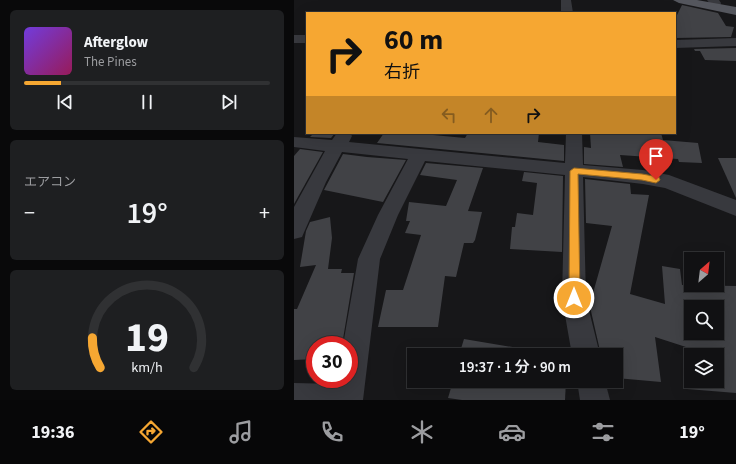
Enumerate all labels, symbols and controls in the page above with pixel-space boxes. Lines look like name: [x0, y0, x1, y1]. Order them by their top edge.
text: 60 m: [384, 20, 443, 60]
icon: right: [318, 28, 370, 80]
text: Afterglow: [84, 32, 148, 53]
text: The Pines: [84, 53, 137, 71]
text: 右折: [384, 60, 420, 85]
icon: previous: [54, 91, 76, 113]
icon: pause: [136, 91, 158, 113]
icon: next: [218, 91, 240, 113]
icon: left: [438, 104, 460, 126]
icon: ahead: [480, 104, 502, 126]
icon: right: [522, 104, 544, 126]
pin: [639, 139, 673, 180]
icon: arrive: [645, 145, 667, 167]
text: エアコン: [24, 173, 76, 191]
text: 19°: [126, 192, 168, 235]
text: −: [24, 197, 35, 229]
text: +: [259, 197, 270, 229]
north arrow: [684, 252, 724, 292]
map controls: [684, 252, 724, 388]
position arrow: [553, 277, 595, 319]
button: search: [684, 300, 724, 340]
text: 19: [125, 308, 169, 368]
speed limit sign: 30: [306, 336, 358, 388]
button: layers: [684, 348, 724, 388]
text: km/h: [131, 357, 163, 378]
text: 19:37 · 1 分 · 90 m: [459, 357, 571, 378]
icon: directions: [137, 418, 165, 446]
icon: music: [227, 418, 255, 446]
icon: phone: [318, 418, 346, 446]
icon: climate: [408, 418, 436, 446]
icon: car: [498, 418, 526, 446]
icon: filters: [589, 418, 617, 446]
text: 19:36: [31, 420, 75, 445]
text: 19°: [679, 420, 705, 445]

